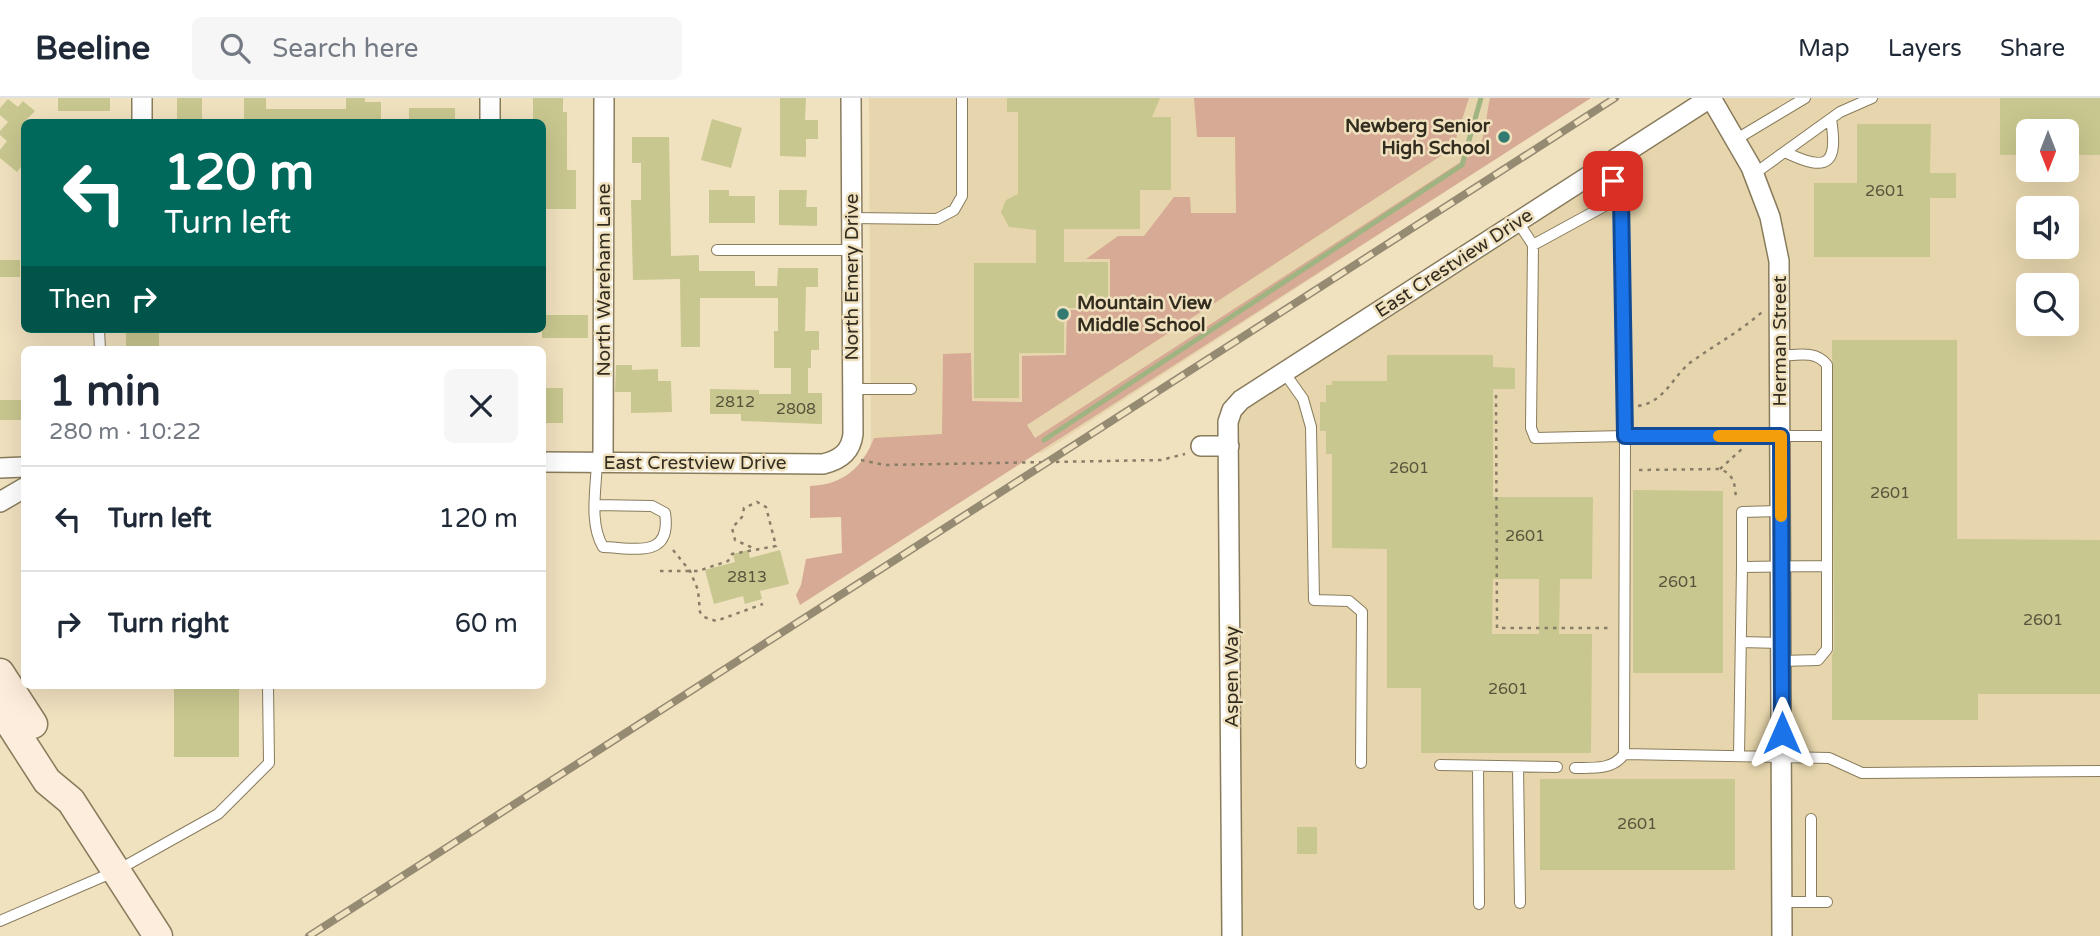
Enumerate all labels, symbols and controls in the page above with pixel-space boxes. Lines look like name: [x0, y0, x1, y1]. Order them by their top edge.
search box: [192, 17, 682, 80]
text: Beeline: [35, 29, 150, 68]
icon: search: [216, 29, 254, 67]
text: Search here: [272, 33, 418, 64]
text: Map: [1798, 34, 1850, 63]
text: Layers: [1888, 34, 1962, 63]
text: Share: [2000, 34, 2065, 63]
place label: Newberg Senior High School: [1345, 115, 1491, 160]
north arrow: [2016, 119, 2079, 182]
map controls: [2016, 119, 2079, 336]
marker: Newberg Senior High School: [1496, 129, 1512, 145]
text: 120 m: [164, 144, 314, 203]
icon: left: [49, 147, 140, 238]
pin: [1583, 151, 1643, 211]
icon: arrive: [1594, 162, 1632, 200]
house number: 2601: [1865, 181, 1905, 201]
street label: North Wareham Lane: [593, 183, 615, 377]
street label: North Emery Drive: [841, 194, 863, 361]
button: sound: [2016, 196, 2079, 259]
text: Turn left: [164, 204, 291, 242]
street label: East Crestview Drive: [1371, 204, 1537, 322]
button: search: [2016, 273, 2079, 336]
street label: Herman Street: [1769, 275, 1791, 407]
icon: right: [125, 280, 163, 318]
text: Then: [49, 284, 111, 315]
place label: Mountain View Middle School: [1077, 292, 1212, 336]
marker: Mountain View Middle School: [1055, 306, 1071, 322]
text: 1 min: [49, 366, 161, 417]
button: close: [444, 369, 518, 443]
house number: 2812: [715, 392, 755, 412]
house number: 2808: [776, 399, 816, 419]
text: 280 m · 10:22: [49, 418, 201, 446]
street label: East Crestview Drive: [603, 452, 787, 474]
house number: 2601: [1389, 458, 1429, 478]
house number: 2601: [1870, 483, 1910, 503]
icon: left: [49, 500, 87, 538]
text: Turn left: [108, 503, 211, 534]
text: 120 m: [438, 503, 518, 534]
house number: 2601: [1505, 526, 1545, 546]
house number: 2813: [727, 567, 767, 587]
house number: 2601: [1658, 572, 1698, 592]
icon: right: [49, 605, 87, 643]
text: Turn right: [108, 608, 229, 639]
text: 60 m: [455, 608, 518, 639]
house number: 2601: [2023, 610, 2063, 630]
street label: Aspen Way: [1221, 626, 1243, 728]
house number: 2601: [1488, 679, 1528, 699]
position arrow: [1745, 696, 1819, 770]
house number: 2601: [1617, 814, 1657, 834]

